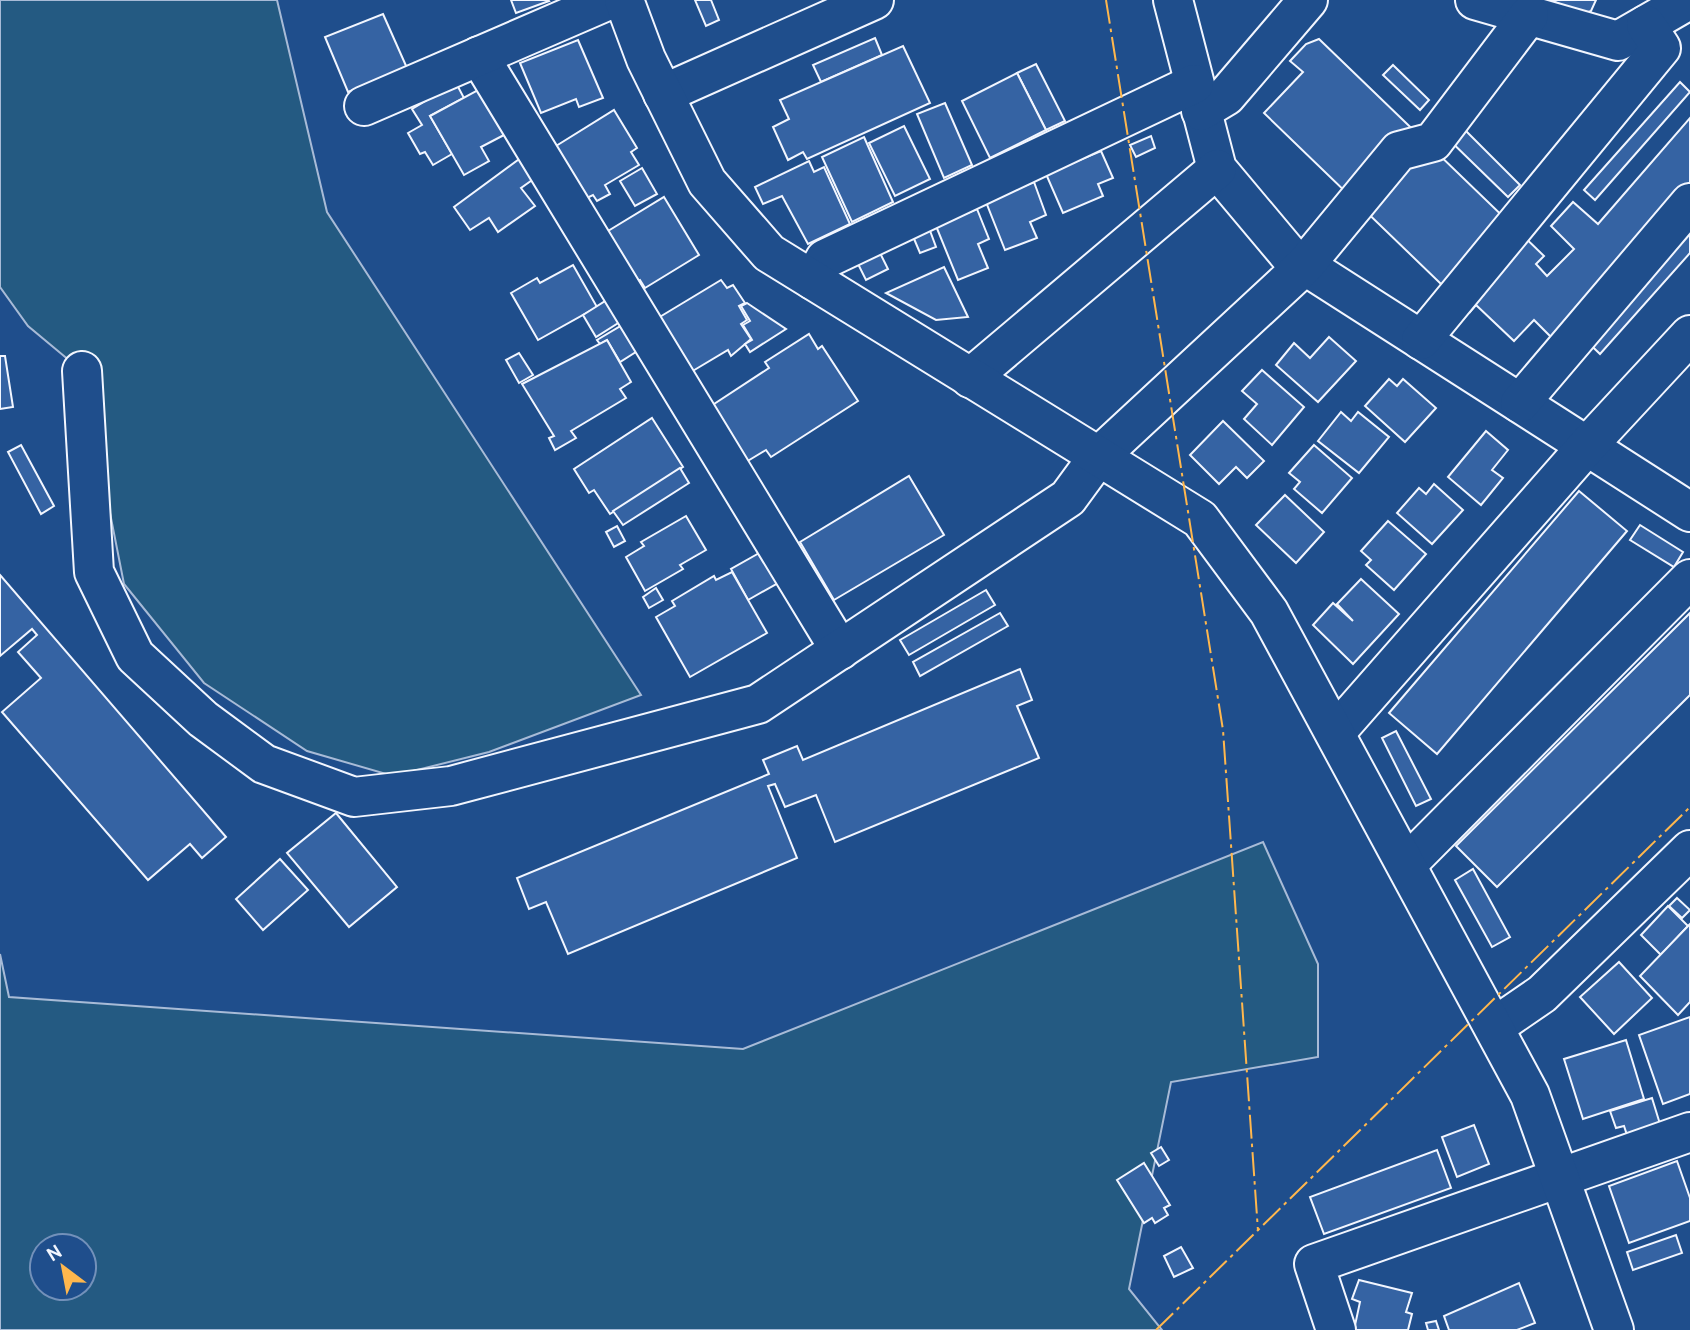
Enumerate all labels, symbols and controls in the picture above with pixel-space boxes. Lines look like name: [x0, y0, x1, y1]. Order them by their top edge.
north arrow: [28, 1232, 98, 1302]
text: N: [42, 1240, 66, 1266]

